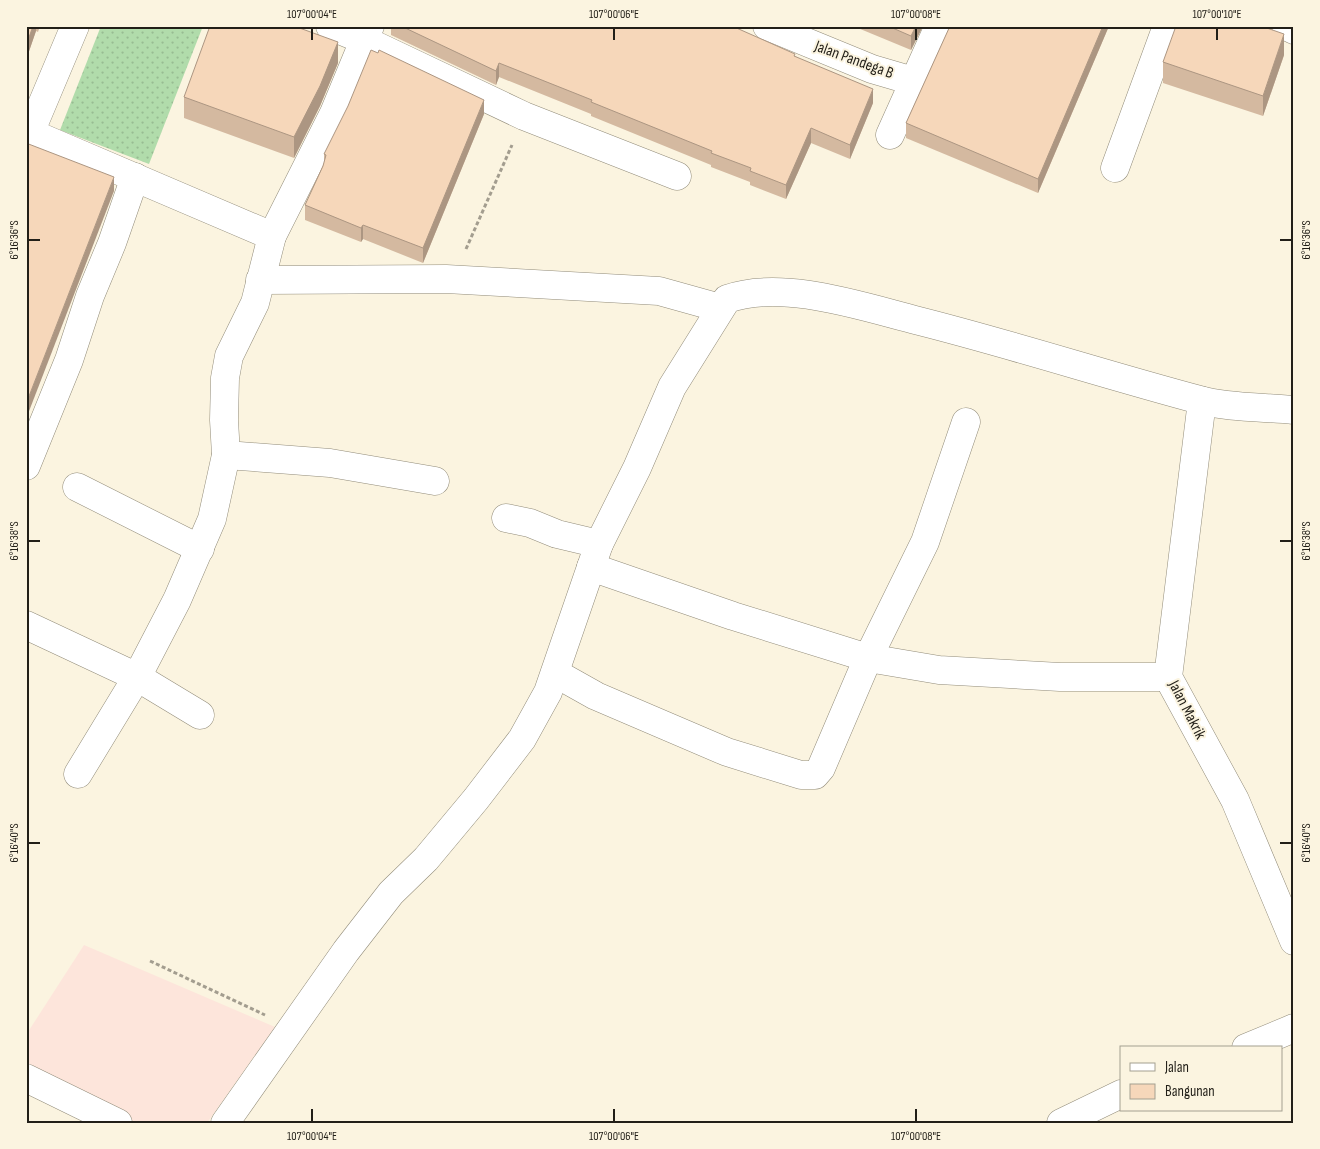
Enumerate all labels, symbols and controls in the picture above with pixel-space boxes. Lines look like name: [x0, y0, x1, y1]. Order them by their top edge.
text: 107°00'04"E: [287, 7, 337, 22]
text: 107°00'06"E: [589, 7, 639, 22]
text: 107°00'08"E: [891, 7, 941, 22]
text: 107°00'10"E: [1193, 7, 1242, 22]
street label: Jalan Pandega B: [811, 37, 896, 83]
text: 6°16'36"S: [7, 220, 22, 260]
text: 6°16'36"S: [1299, 220, 1314, 260]
text: 6°16'38"S: [7, 521, 22, 561]
text: 6°16'38"S: [1299, 521, 1314, 561]
street label: Jalan Makrik: [1164, 677, 1210, 743]
text: 6°16'40"S: [7, 823, 22, 863]
text: 6°16'40"S: [1299, 823, 1314, 863]
legend: [1120, 1046, 1282, 1112]
text: Jalan: [1164, 1058, 1189, 1077]
text: Bangunan: [1165, 1082, 1215, 1101]
text: 107°00'04"E: [287, 1129, 337, 1144]
text: 107°00'06"E: [589, 1129, 639, 1144]
text: 107°00'08"E: [891, 1129, 941, 1144]

